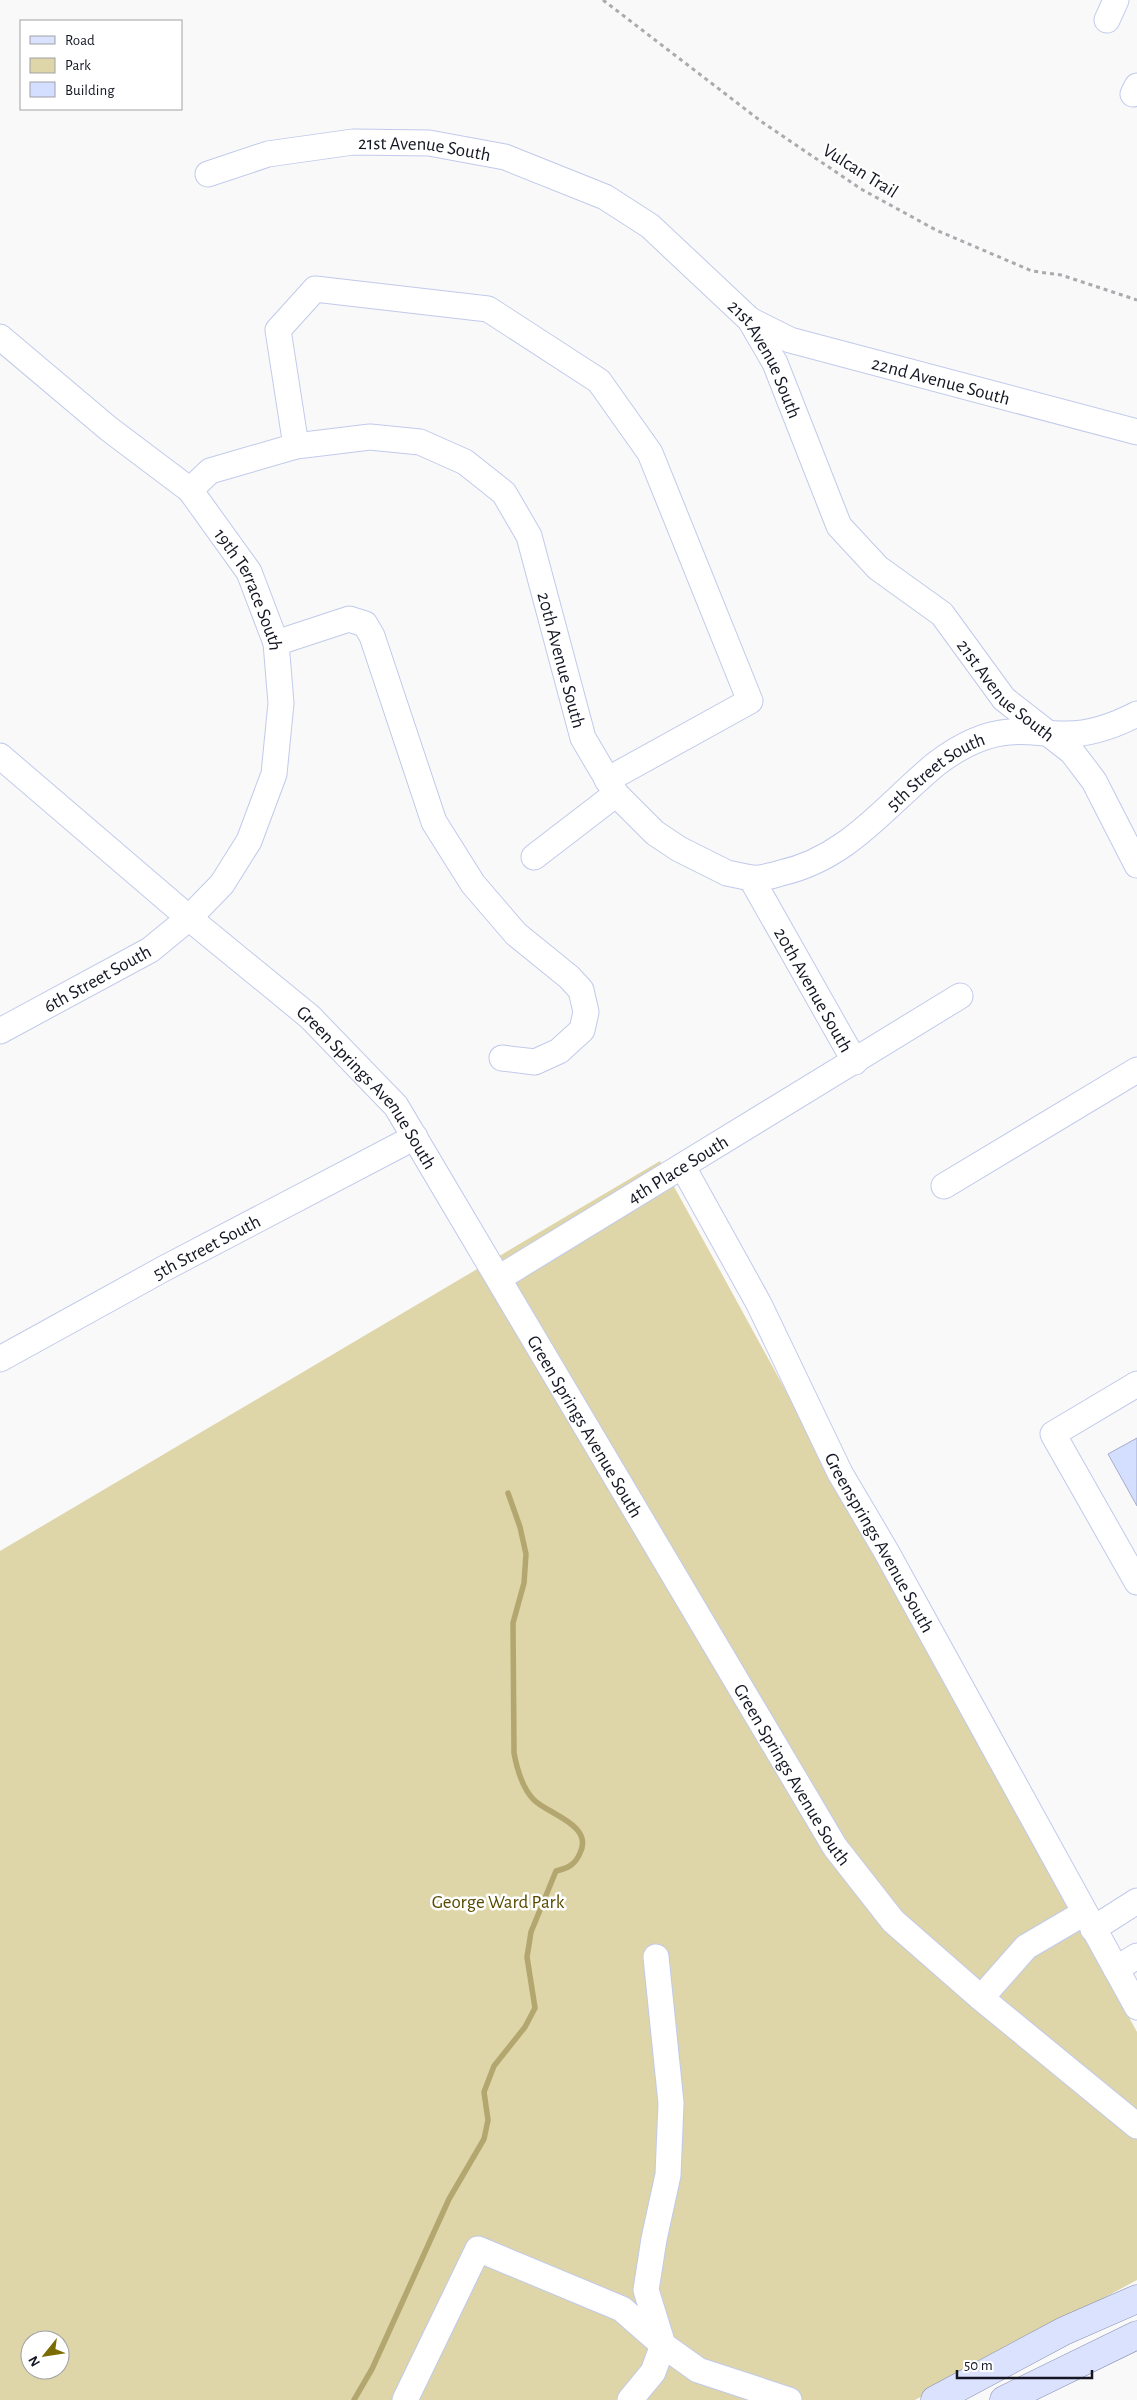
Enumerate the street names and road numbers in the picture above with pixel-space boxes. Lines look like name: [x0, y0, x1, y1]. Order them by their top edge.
street label: 21st Avenue South: [358, 134, 492, 165]
street label: Vulcan Trail: [819, 141, 901, 202]
street label: 21st Avenue South: [724, 297, 804, 421]
street label: 22nd Avenue South: [869, 354, 1012, 409]
street label: 19th Terrace South: [210, 525, 285, 651]
street label: 20th Avenue South: [533, 590, 588, 730]
street label: 21st Avenue South: [953, 636, 1058, 746]
street label: 5th Street South: [883, 730, 988, 815]
street label: 20th Avenue South: [770, 925, 855, 1056]
street label: 6th Street South: [41, 942, 155, 1017]
street label: Green Springs Avenue South: [293, 1002, 439, 1173]
street label: 4th Place South: [624, 1132, 732, 1208]
street label: 5th Street South: [150, 1212, 264, 1284]
street label: Green Springs Avenue South: [523, 1332, 646, 1521]
street label: Greensprings Avenue South: [821, 1450, 937, 1636]
street label: Green Springs Avenue South: [729, 1681, 854, 1869]

